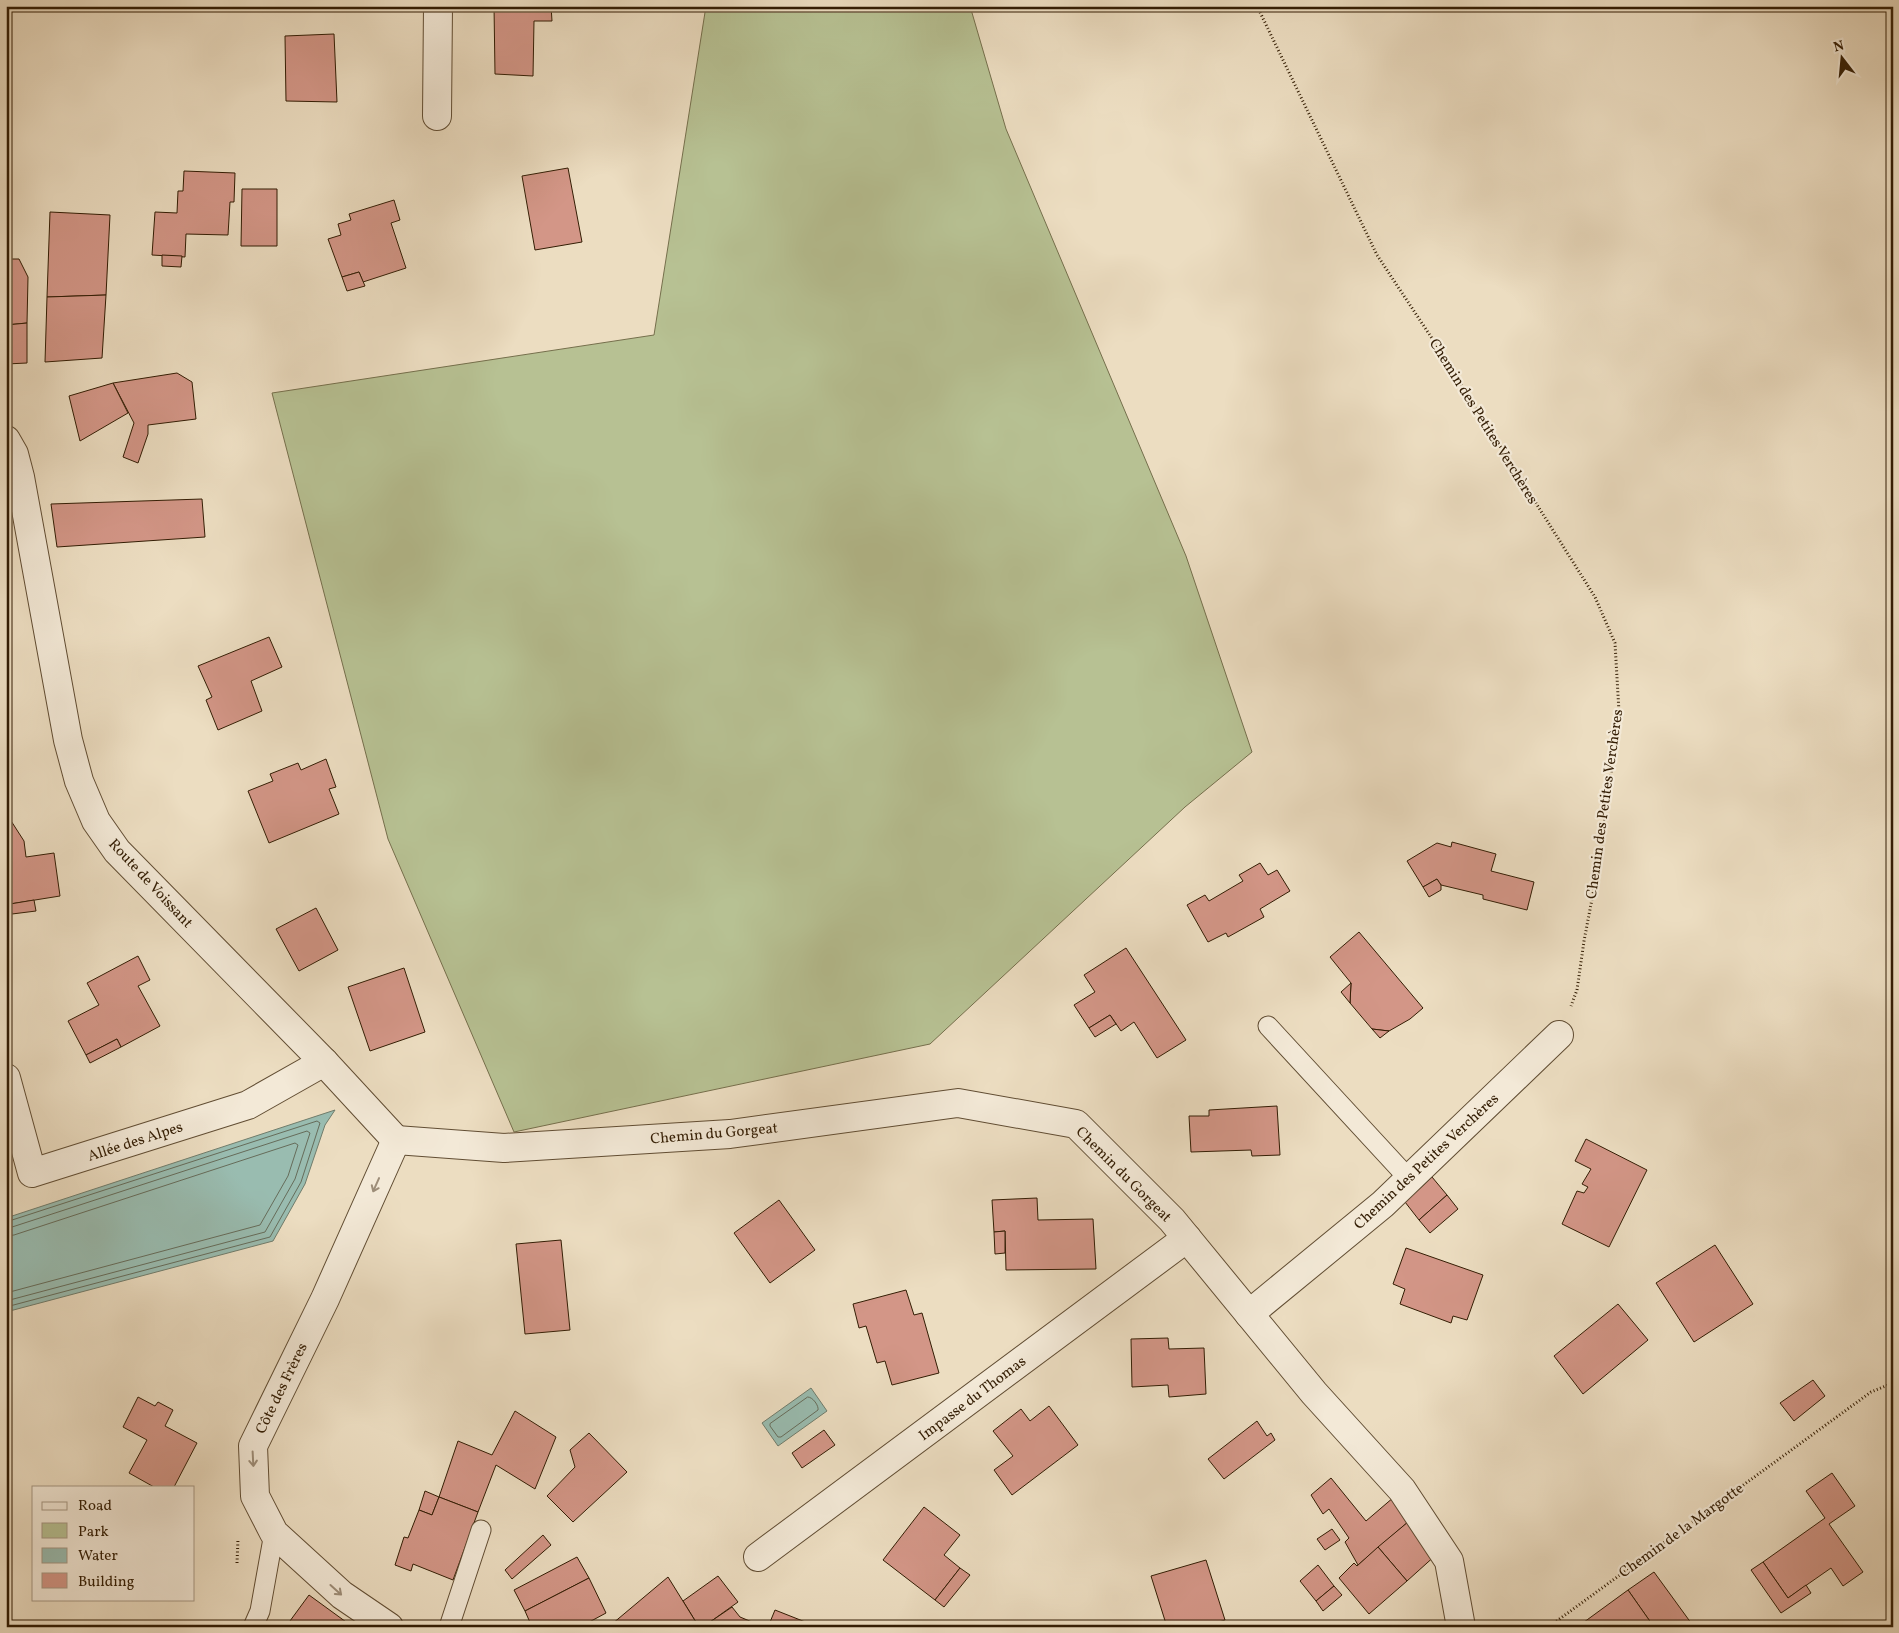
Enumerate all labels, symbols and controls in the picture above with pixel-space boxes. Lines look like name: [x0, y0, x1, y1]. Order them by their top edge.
north arrow: [1816, 32, 1866, 82]
text: N: [1831, 36, 1846, 57]
street label: Chemin des Petites Verchères: [1423, 335, 1542, 509]
street label: Chemin des Petites Verchères: [1582, 708, 1629, 901]
street label: Route de Voissant: [103, 835, 197, 933]
street label: Chemin des Petites Verchères: [1350, 1089, 1504, 1235]
street label: Allée des Alpes: [85, 1117, 186, 1168]
street label: Chemin du Gorgeat: [649, 1118, 779, 1151]
street label: Chemin du Gorgeat: [1070, 1122, 1176, 1228]
one-way arrow: [371, 1177, 381, 1192]
street label: Côte des Frères: [251, 1339, 314, 1438]
street label: Impasse du Thomas: [915, 1352, 1031, 1447]
one-way arrow: [249, 1451, 258, 1467]
street label: Chemin de la Margotte: [1615, 1479, 1749, 1584]
legend: [32, 1486, 195, 1600]
text: Road: [78, 1496, 112, 1517]
text: Park: [78, 1522, 109, 1543]
text: Water: [78, 1546, 118, 1567]
text: Building: [78, 1572, 135, 1593]
one-way arrow: [330, 1584, 343, 1596]

